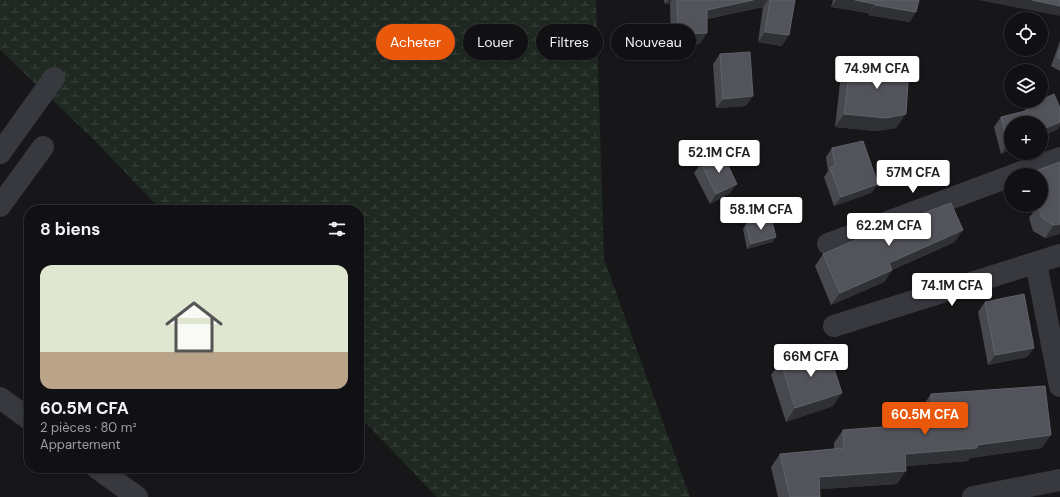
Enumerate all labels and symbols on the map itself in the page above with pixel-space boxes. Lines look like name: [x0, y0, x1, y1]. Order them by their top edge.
pin: 74.9M CFA: [831, 56, 923, 90]
pin: 52.1M CFA: [673, 140, 765, 174]
pin: 57M CFA: [876, 160, 950, 194]
pin: 58.1M CFA: [715, 197, 807, 231]
pin: 62.2M CFA: [843, 213, 935, 247]
pin: 74.1M CFA: [906, 273, 998, 307]
pin: 66M CFA: [774, 344, 848, 378]
pin: 60.5M CFA: [879, 402, 971, 436]

